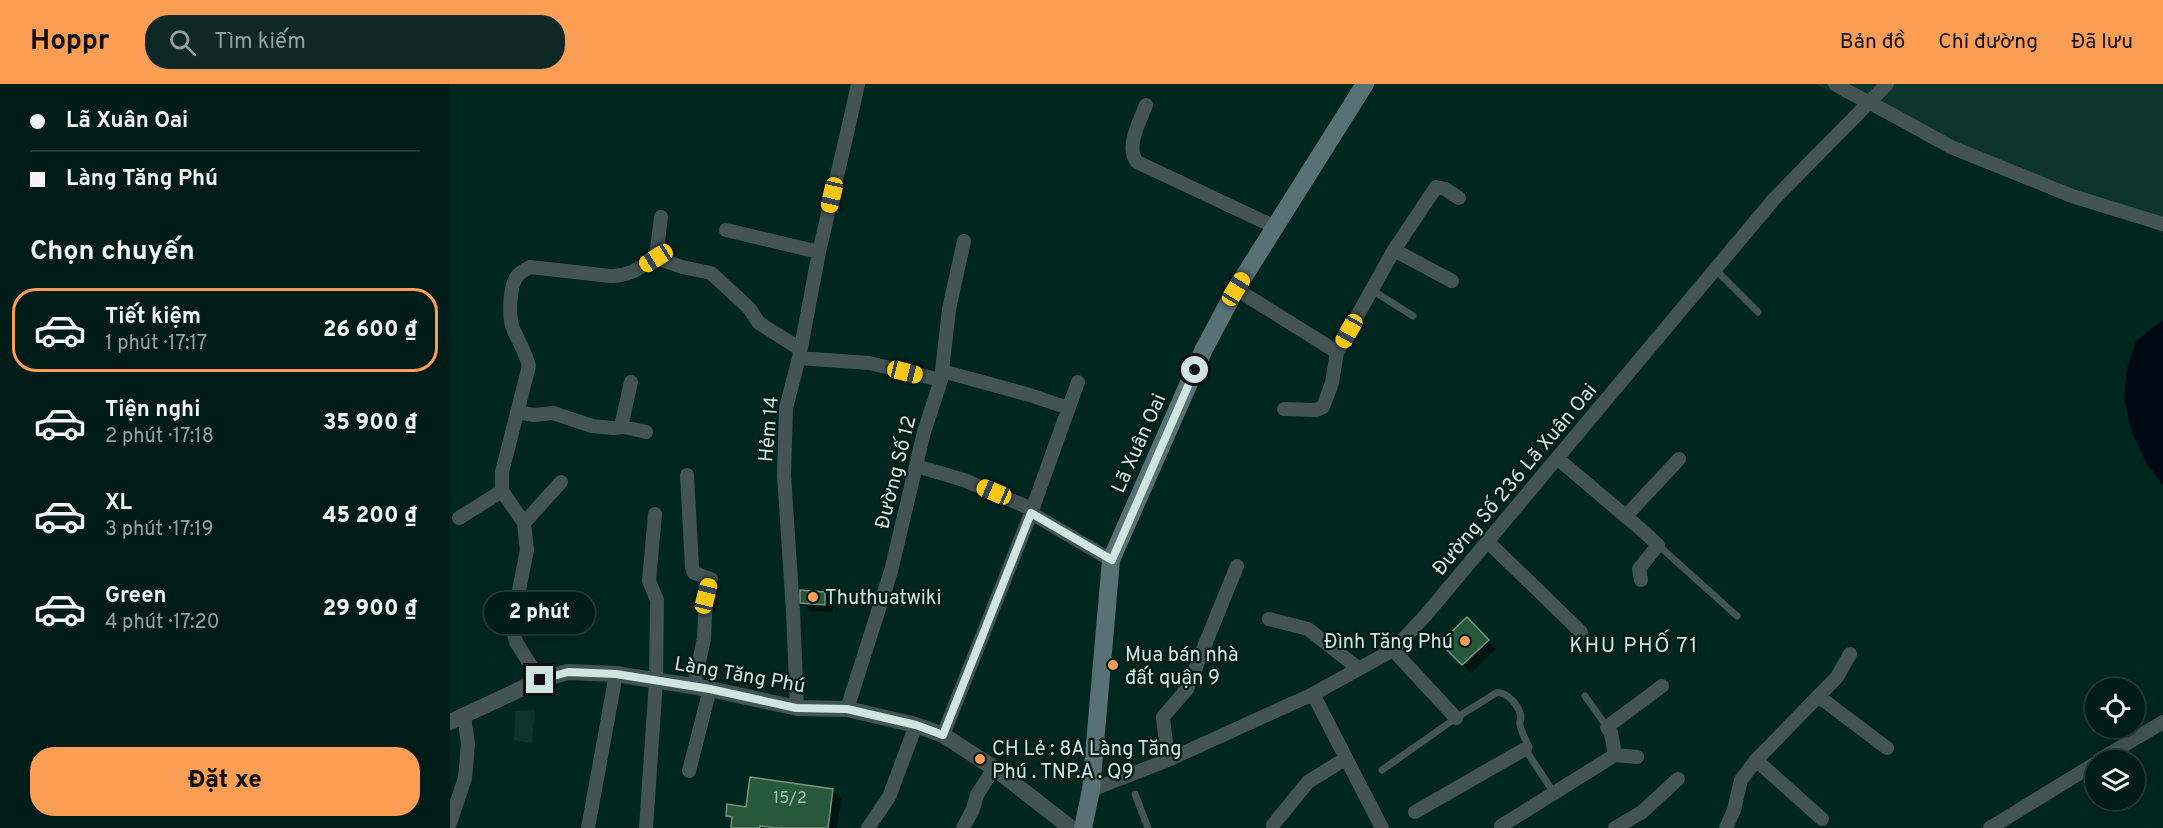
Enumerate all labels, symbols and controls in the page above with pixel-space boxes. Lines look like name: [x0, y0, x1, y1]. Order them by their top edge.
search box: [145, 15, 565, 69]
text: Hoppr: [30, 24, 109, 60]
icon: search: [166, 26, 199, 59]
text: Tìm kiếm: [214, 29, 306, 56]
text: Bản đồ: [1840, 29, 1905, 56]
text: Chỉ đường: [1938, 29, 2038, 56]
text: Đã lưu: [2071, 29, 2133, 56]
text: Lã Xuân Oai: [66, 108, 188, 135]
text: Làng Tăng Phú: [66, 166, 218, 193]
car: [819, 175, 845, 215]
text: Chọn chuyến: [30, 235, 195, 269]
car: [636, 241, 676, 275]
car: [1219, 269, 1253, 309]
icon: car: [33, 303, 87, 357]
text: Tiết kiệm: [105, 304, 201, 331]
car: [1332, 311, 1366, 351]
text: 26 600 ₫: [323, 317, 417, 344]
text: 1 phút · 17:17: [105, 331, 207, 357]
route start: [1181, 356, 1208, 383]
car: [885, 359, 925, 385]
street label: Đường Số 236 Lã Xuân Oai: [1427, 378, 1604, 582]
street label: Lã Xuân Oai: [1106, 390, 1173, 497]
street label: Hẻm 14: [754, 395, 786, 463]
icon: car: [33, 396, 87, 450]
text: Tiện nghi: [105, 397, 200, 424]
text: 35 900 ₫: [323, 410, 417, 437]
street label: Đường Số 12: [869, 413, 924, 532]
text: 2 phút · 17:18: [105, 424, 214, 450]
car: [974, 477, 1014, 507]
icon: car: [33, 489, 87, 543]
text: XL: [105, 490, 132, 517]
text: 45 200 ₫: [323, 503, 417, 530]
text: 3 phút · 17:19: [105, 517, 213, 543]
car: [693, 576, 719, 616]
icon: car: [33, 582, 87, 636]
text: Green: [105, 583, 167, 610]
place label: Thuthuatwiki: [825, 586, 942, 612]
marker: Thuthuatwiki: [806, 590, 820, 604]
callout: 2 phút: [484, 593, 596, 635]
text: 29 900 ₫: [323, 596, 417, 623]
text: 2 phút: [509, 600, 570, 626]
text: 4 phút · 17:20: [105, 610, 220, 636]
district label: KHU PHỐ 71: [1569, 629, 1699, 660]
place label: Đình Tăng Phú: [1324, 630, 1453, 656]
marker: Đình Tăng Phú: [1458, 634, 1472, 648]
place label: Mua bán nhà đất quận 9: [1125, 643, 1238, 692]
street label: Làng Tăng Phú: [672, 652, 807, 700]
marker: Mua bán nhà đất quận 9: [1106, 658, 1120, 672]
route end: [526, 666, 553, 693]
map controls: [2085, 678, 2145, 810]
button: locate: [2085, 678, 2145, 738]
place label: CH Lẻ : 8A Làng Tăng Phú . TNP.A . Q9: [992, 737, 1181, 786]
button: Đặt xe: [30, 747, 420, 816]
button: layers: [2085, 750, 2145, 810]
marker: CH Lẻ : 8A Làng Tăng Phú . TNP.A . Q9: [973, 752, 987, 766]
house number: 15/2: [773, 789, 807, 809]

